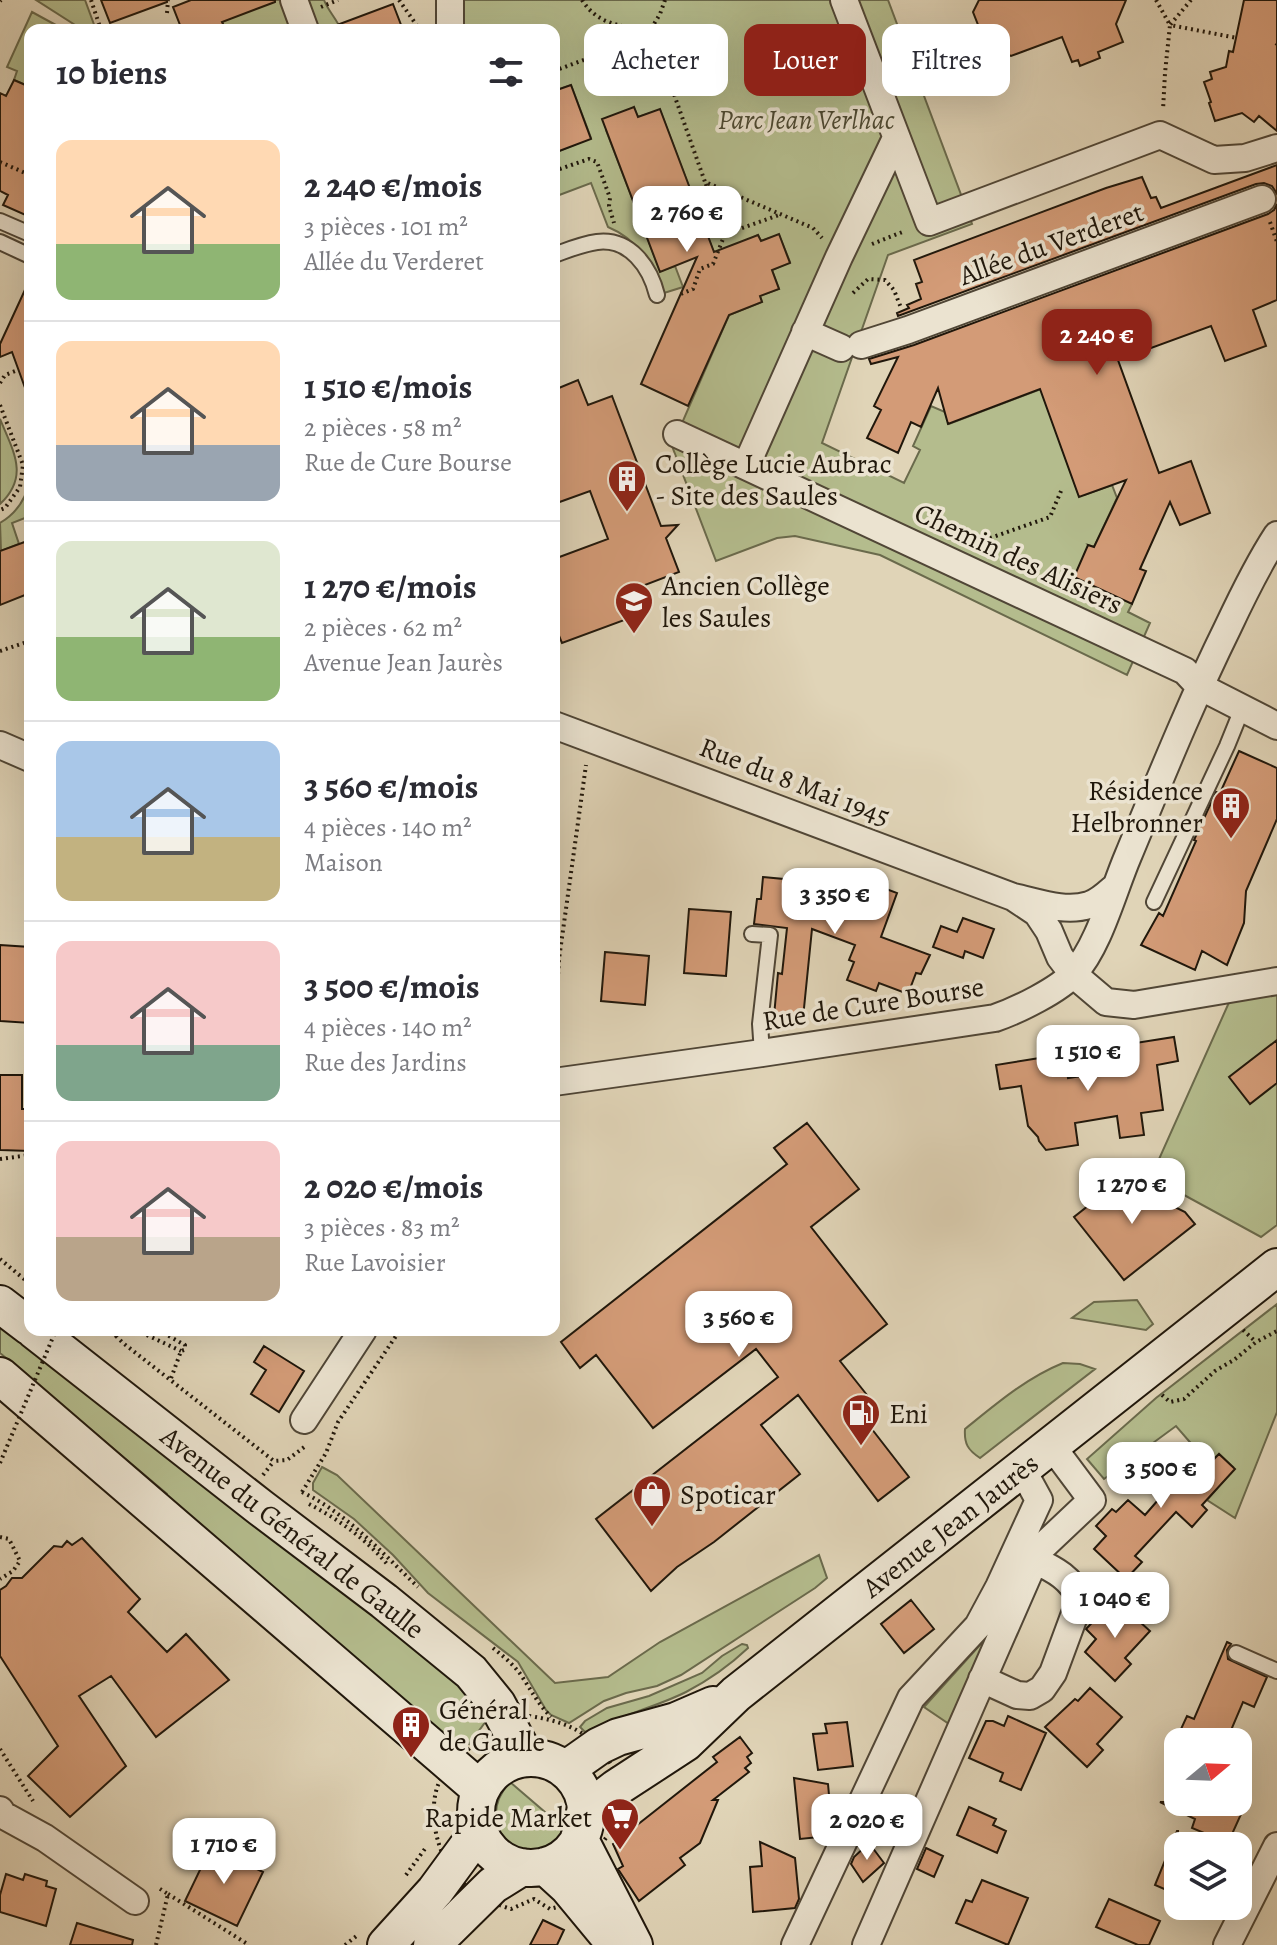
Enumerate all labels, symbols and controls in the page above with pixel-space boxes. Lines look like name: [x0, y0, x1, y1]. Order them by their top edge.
chip: Acheter: [584, 24, 728, 96]
chip: Louer: [744, 24, 866, 96]
chip: Filtres: [882, 24, 1010, 96]
text: 10 biens: [56, 49, 167, 96]
icon: filters: [484, 50, 528, 94]
park label: Parc Jean Verlhac: [718, 101, 895, 139]
text: 2 240 €/mois: [304, 162, 482, 209]
icon: home: [120, 172, 216, 268]
pin: 2 760 €: [613, 186, 761, 254]
street label: Allée du Verderet: [953, 193, 1149, 295]
text: 2 760 €: [651, 194, 723, 229]
text: 3 pièces · 101 m²: [304, 209, 468, 244]
text: Allée du Verderet: [304, 244, 484, 279]
pin: 2 240 €: [1023, 309, 1171, 377]
text: 2 240 €: [1060, 317, 1134, 352]
text: 1 510 €/mois: [304, 363, 472, 410]
icon: home: [120, 373, 216, 469]
text: 2 pièces · 58 m²: [304, 410, 462, 445]
text: Rue de Cure Bourse: [304, 445, 512, 480]
place label: Collège Lucie Aubrac - Site des Saules: [655, 445, 892, 515]
building icon: Collège Lucie Aubrac - Site des Saules: [606, 458, 648, 513]
street label: Chemin des Alisiers: [908, 494, 1129, 624]
text: 1 270 €/mois: [304, 563, 477, 610]
place label: Ancien Collège les Saules: [661, 567, 830, 637]
icon: home: [120, 573, 216, 669]
school or university icon: Ancien Collège les Saules: [613, 580, 655, 635]
text: 2 pièces · 62 m²: [304, 610, 462, 645]
text: Avenue Jean Jaurès: [304, 645, 503, 680]
street label: Rue du 8 Mai 1945: [694, 728, 895, 836]
text: 3 560 €/mois: [304, 763, 479, 810]
place label: Résidence Helbronner: [1071, 772, 1203, 842]
icon: home: [120, 773, 216, 869]
building icon: Résidence Helbronner: [1210, 785, 1252, 840]
text: 4 pièces · 140 m²: [304, 810, 472, 845]
text: Maison: [304, 845, 383, 880]
pin: 3 350 €: [761, 868, 909, 936]
text: 3 350 €: [800, 876, 870, 911]
text: 3 500 €/mois: [304, 963, 480, 1010]
street label: Rue de Cure Bourse: [760, 968, 987, 1040]
icon: home: [120, 973, 216, 1069]
text: 4 pièces · 140 m²: [304, 1010, 472, 1045]
pin: 1 510 €: [1014, 1025, 1162, 1093]
text: 1 510 €: [1055, 1033, 1121, 1068]
text: Rue des Jardins: [304, 1045, 467, 1080]
pin: 1 270 €: [1058, 1158, 1206, 1226]
text: 2 020 €/mois: [304, 1163, 483, 1210]
text: 1 270 €: [1097, 1166, 1167, 1201]
icon: home: [120, 1173, 216, 1269]
text: 3 pièces · 83 m²: [304, 1210, 460, 1245]
text: Rue Lavoisier: [304, 1245, 446, 1280]
pin: 3 560 €: [665, 1291, 813, 1359]
text: 3 560 €: [703, 1299, 775, 1334]
fuel station icon: Eni: [840, 1392, 882, 1447]
place label: Eni: [889, 1395, 928, 1433]
street label: Avenue du Général de Gaulle: [152, 1417, 432, 1648]
pin: 3 500 €: [1087, 1442, 1235, 1510]
street label: Avenue Jean Jaurès: [854, 1445, 1047, 1607]
text: 3 500 €: [1125, 1450, 1197, 1485]
shop icon: Spoticar: [631, 1473, 673, 1528]
place label: Spoticar: [680, 1476, 776, 1514]
pin: 1 040 €: [1041, 1572, 1189, 1640]
text: 1 040 €: [1079, 1580, 1151, 1615]
place label: Général de Gaulle: [439, 1691, 545, 1761]
building icon: Général de Gaulle: [390, 1704, 432, 1759]
north arrow: [1164, 1728, 1252, 1816]
map controls: [1164, 1728, 1252, 1920]
pin: 2 020 €: [793, 1794, 941, 1862]
supermarket icon: Rapide Market: [599, 1796, 641, 1851]
place label: Rapide Market: [424, 1799, 592, 1837]
text: 2 020 €: [829, 1802, 905, 1837]
pin: 1 710 €: [150, 1818, 298, 1886]
text: 1 710 €: [191, 1826, 257, 1861]
button: layers: [1164, 1832, 1252, 1920]

